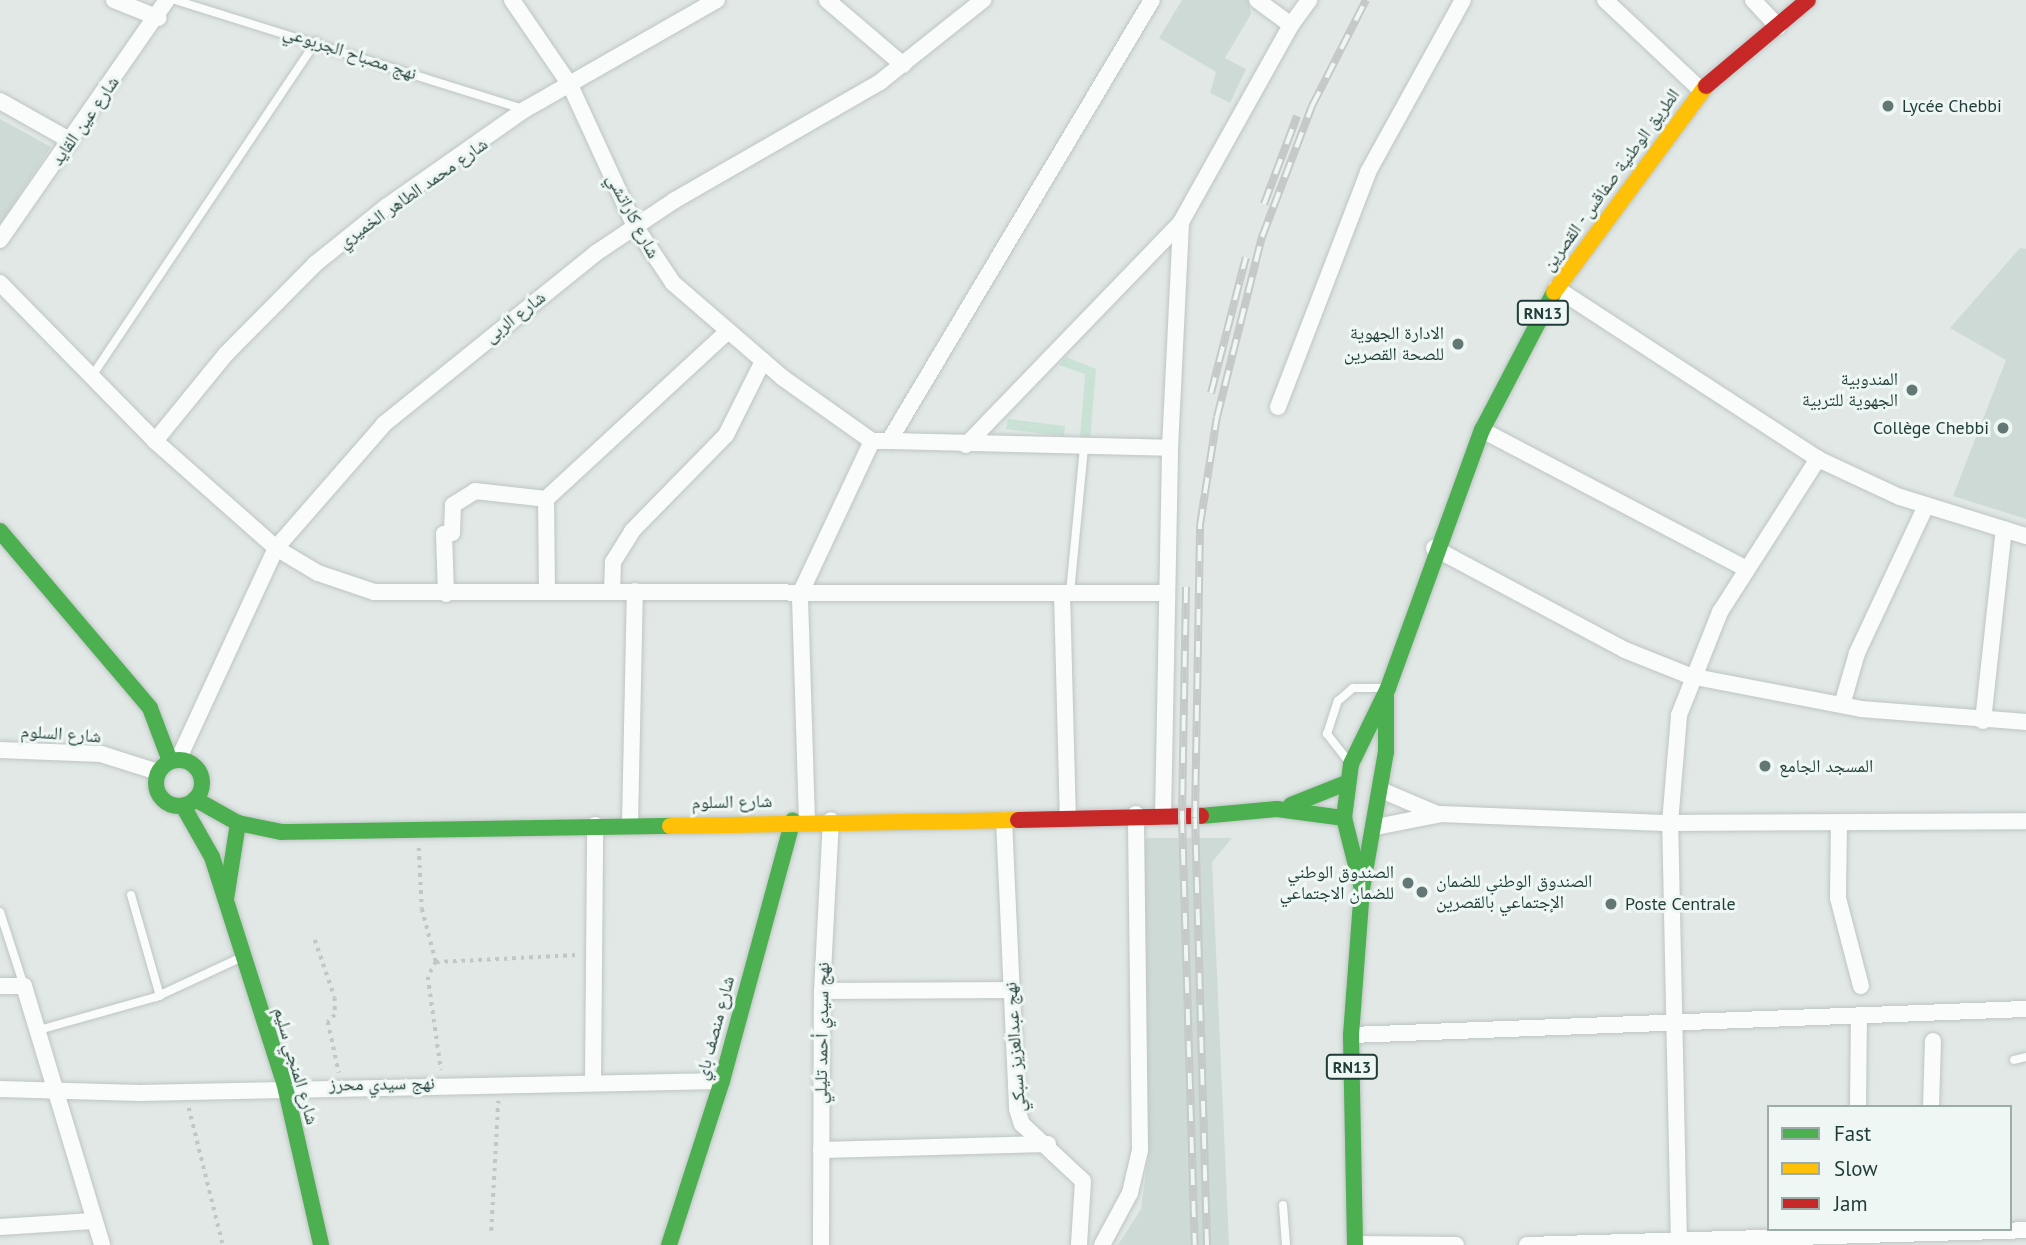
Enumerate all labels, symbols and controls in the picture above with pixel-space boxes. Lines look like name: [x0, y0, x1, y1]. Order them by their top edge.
street label: نهج مصباح الجربوعي: [281, 21, 419, 85]
street label: شارع عين القايد: [46, 72, 124, 170]
street label: الطريق الوطنية صفاقس - القصرين: [1537, 83, 1685, 277]
place label: Lycée Chebbi: [1902, 95, 2002, 117]
marker: Lycée Chebbi: [1880, 98, 1896, 114]
street label: شارع محمد الطاهر الخميري: [334, 133, 492, 253]
street label: شارع كاراتشي: [602, 170, 664, 262]
street label: شارع الربى: [480, 286, 550, 348]
road number: RN13: [1517, 300, 1569, 326]
place label: الادارة الجهوية للصحة القصرين: [1344, 323, 1444, 366]
marker: الادارة الجهوية للصحة القصرين: [1450, 336, 1466, 352]
place label: المندوبية الجهوية للتربية: [1802, 369, 1898, 412]
marker: المندوبية الجهوية للتربية: [1904, 382, 1920, 398]
place label: Collège Chebbi: [1873, 417, 1989, 439]
marker: Collège Chebbi: [1995, 420, 2011, 436]
street label: شارع السلوم: [20, 720, 102, 748]
place label: المسجد الجامع: [1779, 755, 1873, 777]
marker: المسجد الجامع: [1757, 758, 1773, 774]
street label: شارع السلوم: [691, 790, 773, 814]
place label: الصندوق الوطني للضمان الاجتماعي: [1279, 862, 1394, 904]
place label: الصندوق الوطني للضمان الإجتماعي بالقصرين: [1436, 871, 1592, 914]
marker: الصندوق الوطني للضمان الاجتماعي: [1400, 875, 1416, 891]
marker: الصندوق الوطني للضمان الإجتماعي بالقصرين: [1414, 884, 1430, 900]
place label: Poste Centrale: [1625, 893, 1736, 915]
marker: Poste Centrale: [1603, 896, 1619, 912]
street label: نهج سيدي أحمد تليلي: [810, 962, 834, 1104]
street label: شارع منصف باي: [691, 974, 739, 1082]
street label: نهج عبدالعزيز سبكي: [1000, 981, 1030, 1113]
street label: شارع المنجي سليم: [269, 1005, 323, 1127]
road number: RN13: [1326, 1054, 1378, 1079]
street label: نهج سيدي محرز: [329, 1072, 435, 1096]
legend: [1767, 1105, 2012, 1231]
text: Fast: [1834, 1120, 1871, 1147]
text: Slow: [1834, 1155, 1878, 1182]
text: Jam: [1834, 1190, 1868, 1217]

